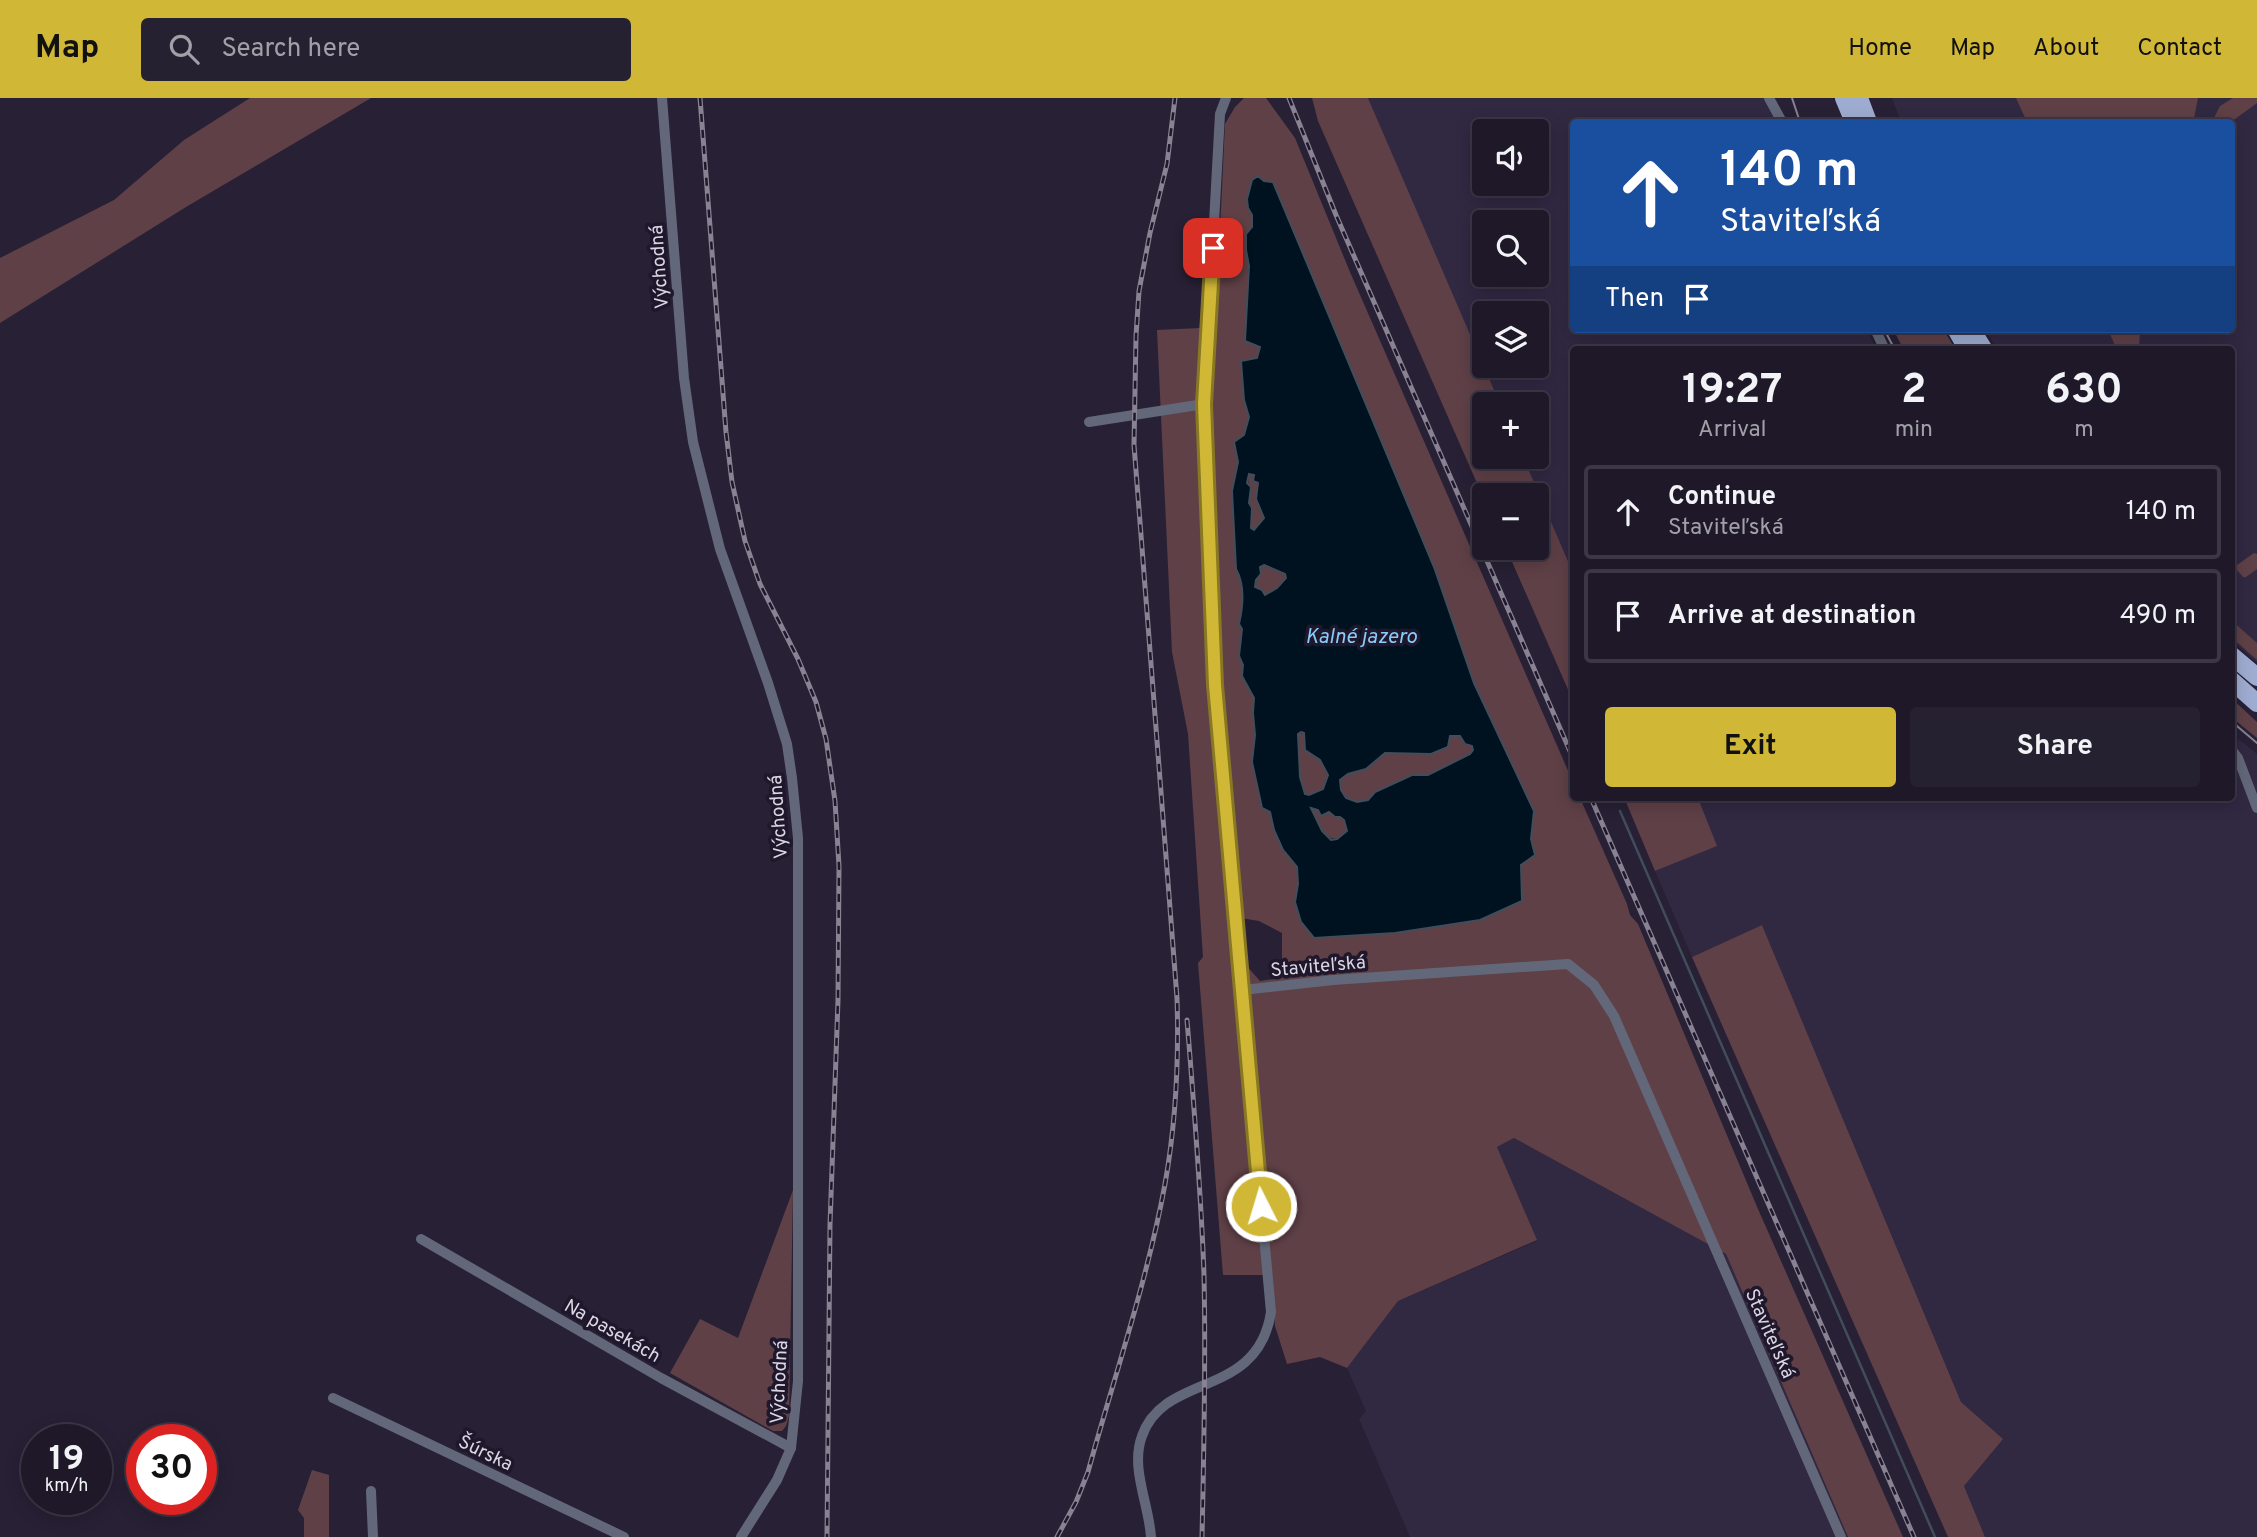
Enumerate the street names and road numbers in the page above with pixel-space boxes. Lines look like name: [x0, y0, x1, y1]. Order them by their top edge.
street label: Východná: [645, 224, 675, 310]
street label: Východná: [764, 774, 794, 860]
street label: Staviteľská: [1269, 951, 1367, 983]
street label: Staviteľská: [1739, 1285, 1800, 1382]
street label: Na pasekách: [559, 1294, 665, 1369]
street label: Východná: [766, 1340, 794, 1425]
street label: Šúrska: [454, 1429, 517, 1477]

